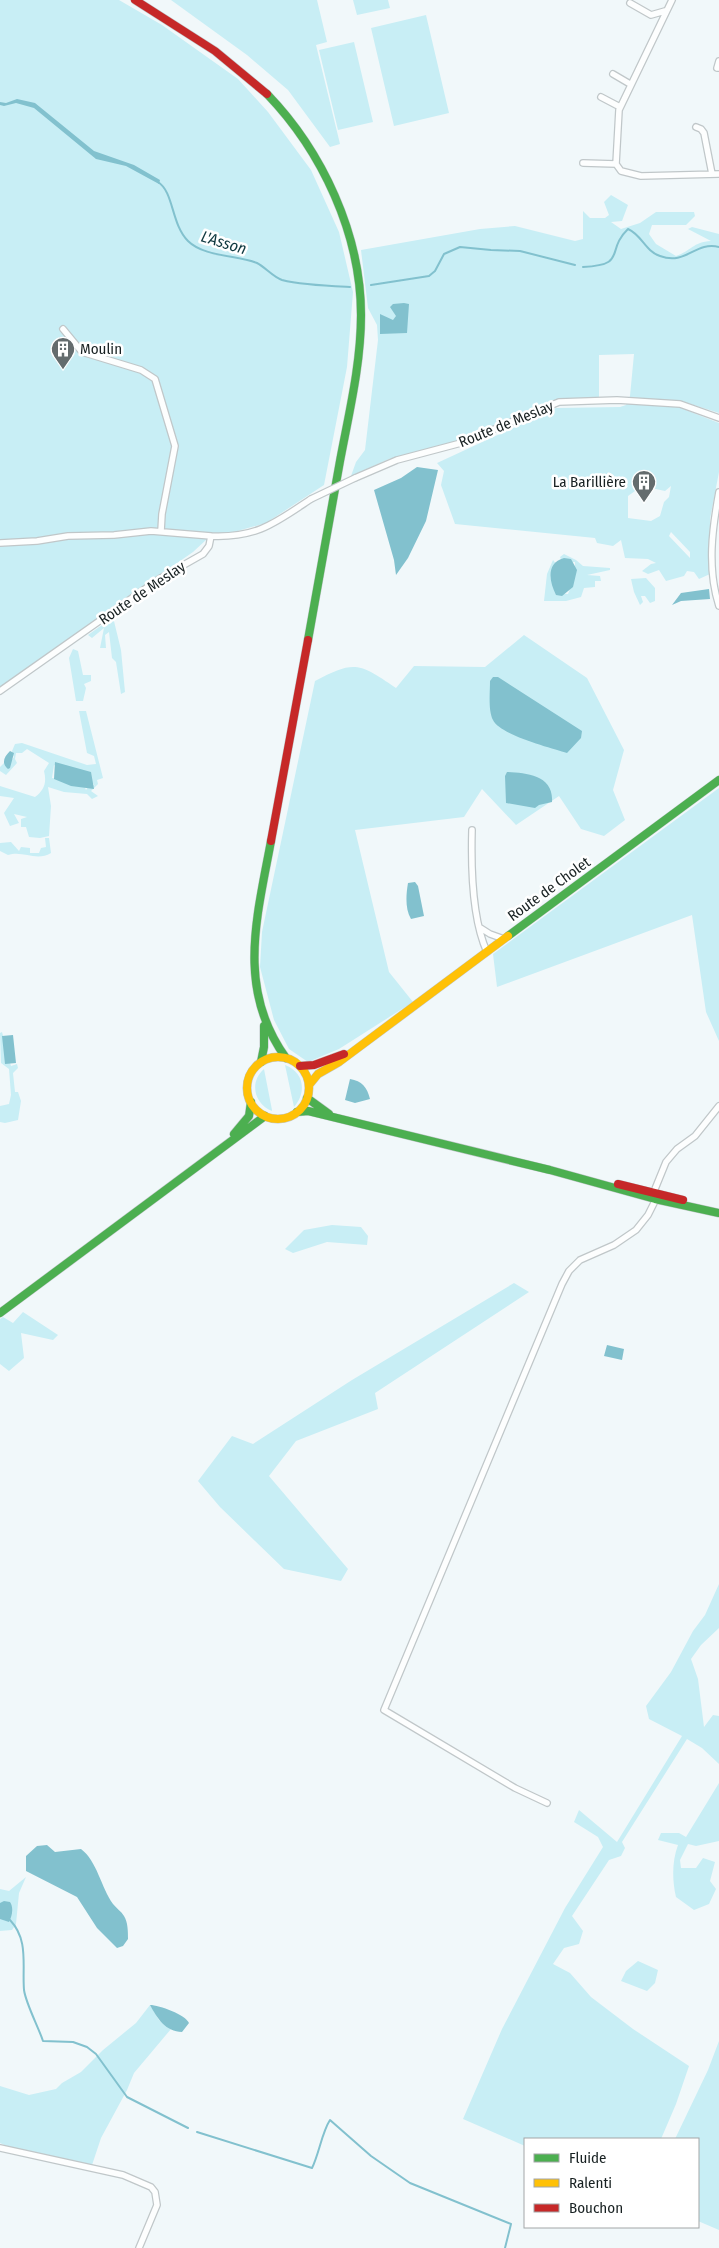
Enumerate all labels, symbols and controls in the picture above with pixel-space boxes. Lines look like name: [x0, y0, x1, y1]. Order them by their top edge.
water label: L'Asson: [199, 227, 249, 258]
building icon: Moulin: [50, 336, 76, 370]
place label: Moulin: [80, 340, 122, 358]
street label: Route de Meslay: [456, 397, 556, 451]
building icon: La Barillière: [631, 469, 657, 503]
place label: La Barillière: [553, 473, 626, 491]
street label: Route de Meslay: [95, 557, 189, 629]
street label: Route de Cholet: [504, 853, 594, 925]
legend: [524, 2138, 699, 2228]
text: Fluide: [569, 2149, 606, 2167]
text: Ralenti: [569, 2174, 612, 2192]
text: Bouchon: [569, 2199, 623, 2217]

